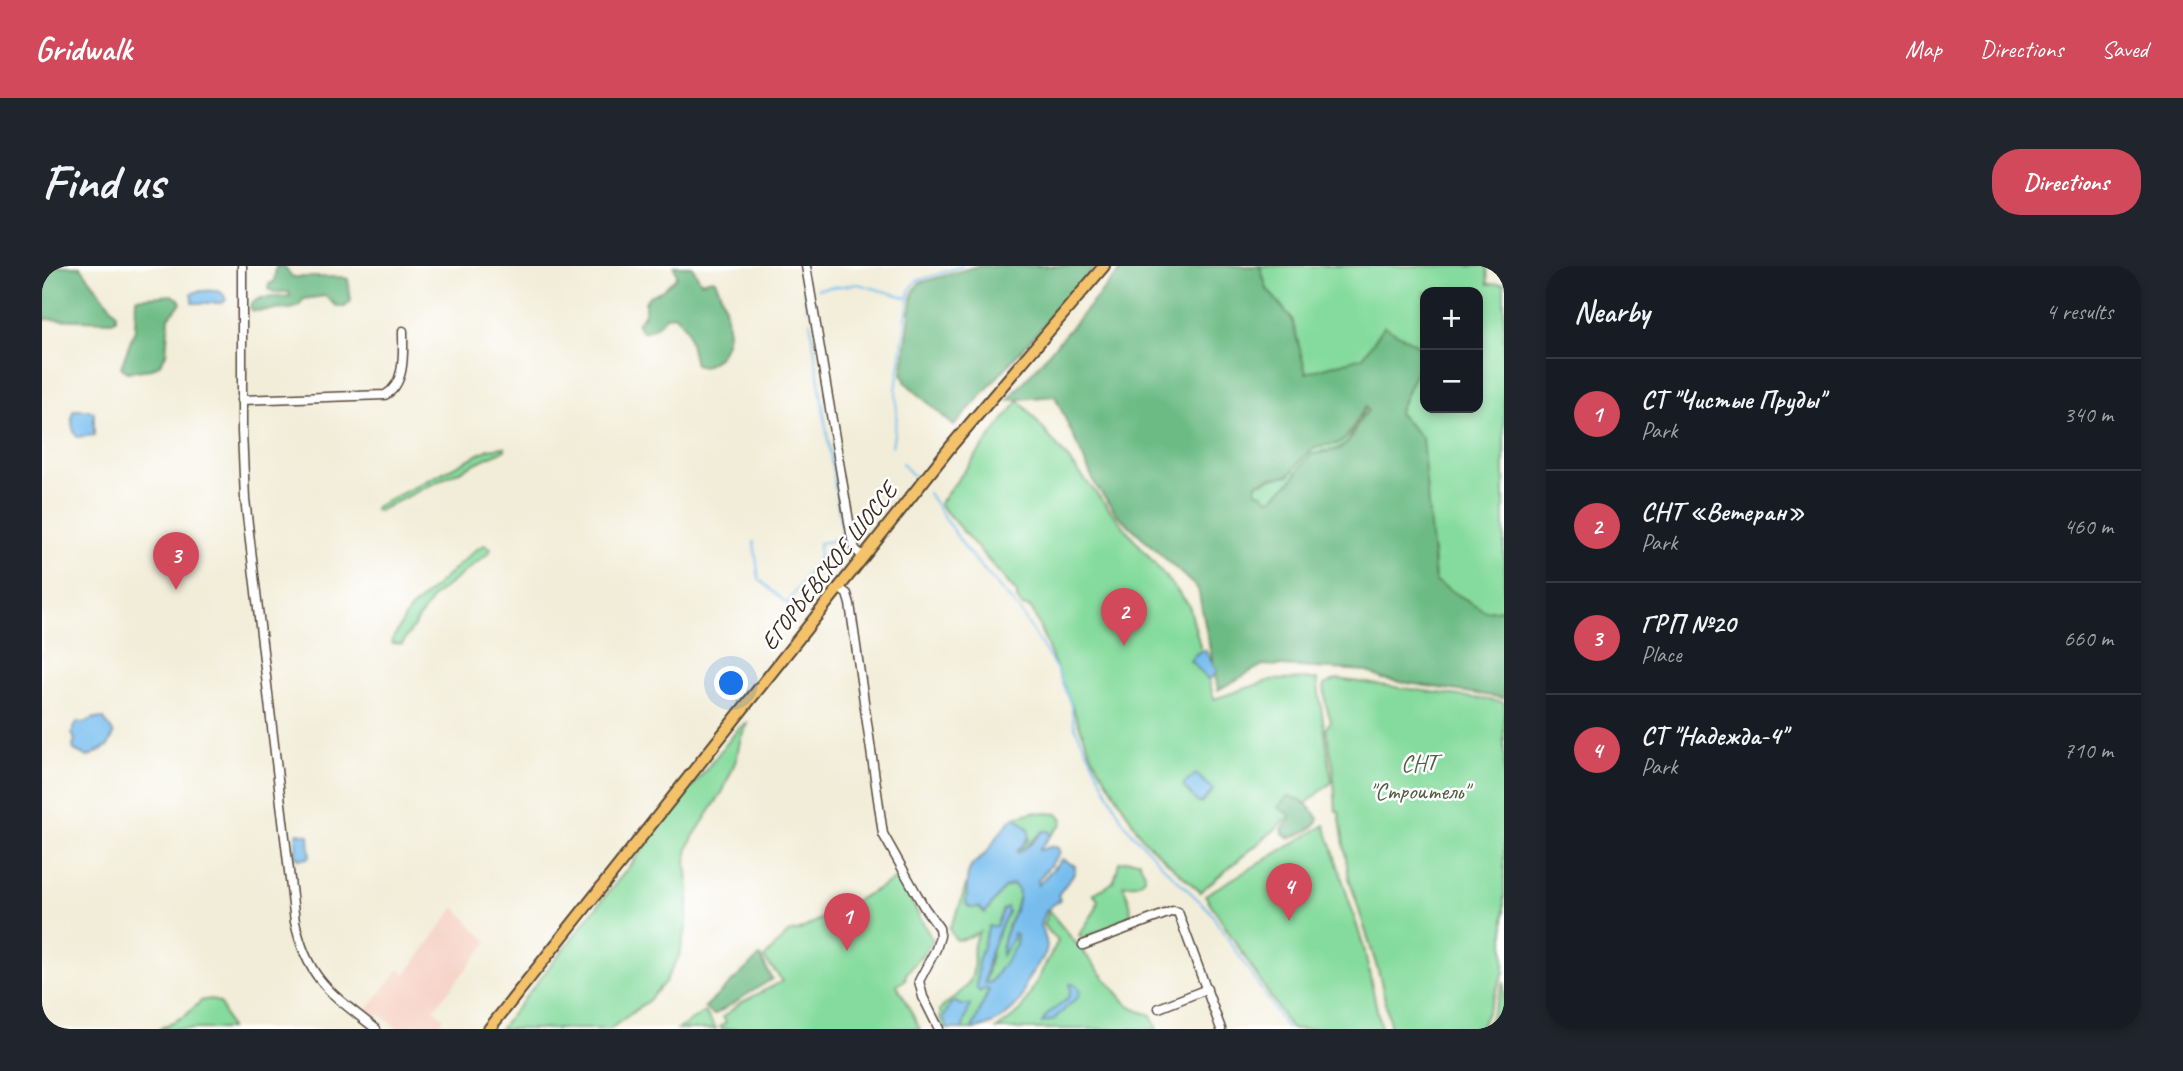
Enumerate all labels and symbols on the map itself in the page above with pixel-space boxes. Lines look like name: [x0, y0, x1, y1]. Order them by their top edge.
street label: ЕГОРЬЕВСКОЕ ШОССЕ: [754, 474, 906, 656]
pin: 3: [153, 532, 199, 590]
pin: 2: [1101, 588, 1147, 646]
your location: [714, 666, 748, 700]
park label: СНТ "Строитель": [1369, 748, 1474, 806]
pin: 4: [1266, 863, 1312, 921]
pin: 1: [824, 893, 870, 951]

